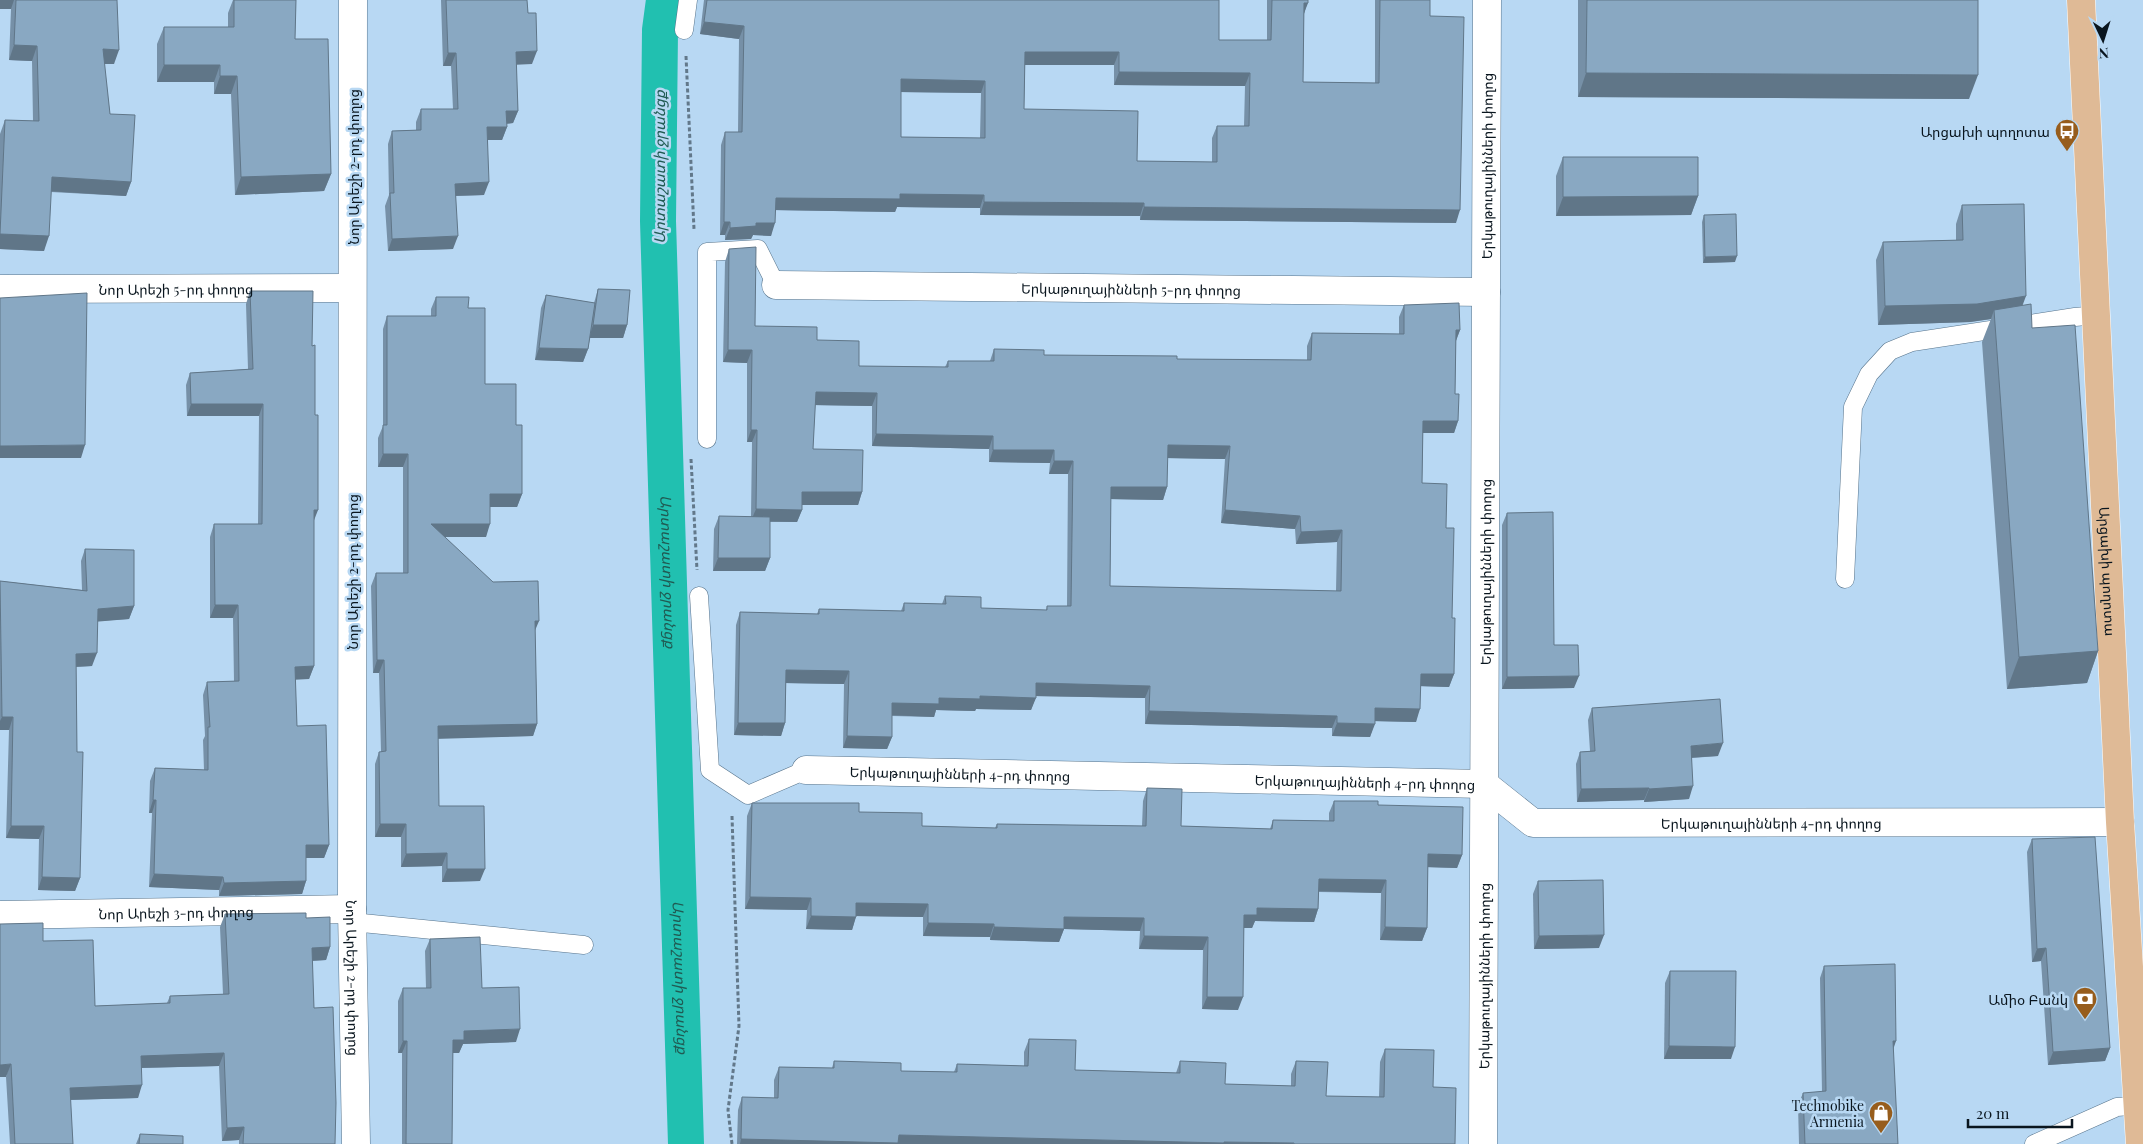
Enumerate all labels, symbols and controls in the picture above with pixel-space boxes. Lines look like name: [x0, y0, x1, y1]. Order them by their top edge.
north arrow: [2078, 15, 2128, 65]
text: N: [2098, 44, 2110, 63]
street label: Երկաթուղայինների փողոց: [1477, 73, 1496, 259]
street label: Նոր Արեշի 2-րդ փողոց: [344, 89, 363, 245]
water label: Արտաշատի ջրանցք: [649, 89, 669, 244]
bus stop icon: Արցախի պողոտա: [2054, 118, 2080, 152]
place label: Արցախի պողոտա: [1920, 122, 2050, 141]
street label: Երկաթուղայինների 5-րդ փողոց: [1021, 278, 1241, 299]
street label: Նոր Արեշի 5-րդ փողոց: [99, 279, 253, 298]
street label: Երկաթուղայինների փողոց: [1475, 479, 1495, 665]
street label: Նոր Արեշի 2-րդ փողոց: [343, 494, 362, 650]
water label: Արտաշատի ջրանցք: [656, 495, 681, 650]
street label: Արցախի պողոտա: [2096, 506, 2121, 637]
street label: Երկաթուղայինների 4-րդ փողոց: [849, 761, 1071, 785]
street label: Երկաթուղայինների 4-րդ փողոց: [1254, 770, 1475, 793]
street label: Երկաթուղայինների 4-րդ փողոց: [1661, 813, 1882, 832]
street label: Երկաթուղայինների փողոց: [1474, 883, 1493, 1069]
street label: Նոր Արեշի 2-րդ փողոց: [342, 900, 364, 1056]
water label: Արտաշատի ջրանցք: [669, 900, 693, 1055]
street label: Նոր Արեշի 3-րդ փողոց: [98, 901, 254, 923]
bank icon: Ամիօ Բանկ: [2072, 986, 2098, 1020]
place label: Ամիօ Բանկ: [1988, 990, 2068, 1009]
place label: Technobike Armenia: [1791, 1096, 1864, 1131]
scale bar: [1968, 1096, 2072, 1128]
shop icon: Technobike Armenia: [1868, 1100, 1894, 1134]
text: 20 m: [1976, 1103, 2010, 1123]

